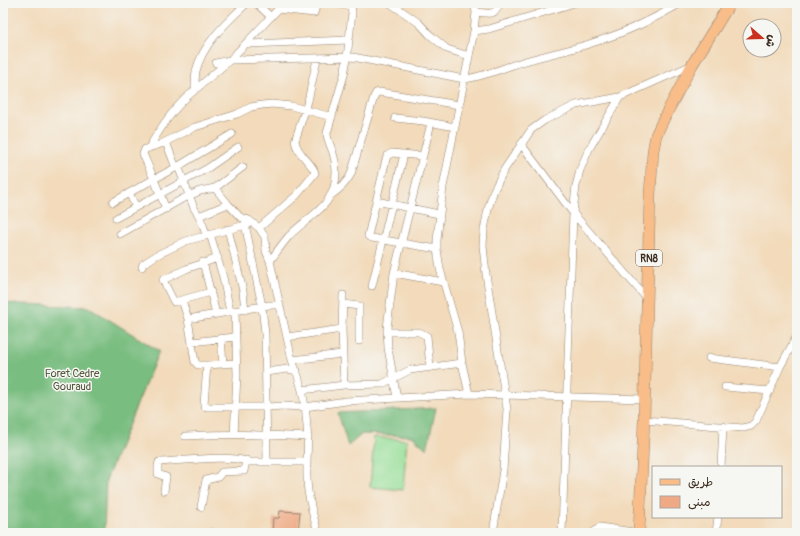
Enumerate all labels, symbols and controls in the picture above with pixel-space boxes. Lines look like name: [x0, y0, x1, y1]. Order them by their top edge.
north arrow: [742, 18, 782, 58]
text: ش: [763, 33, 779, 49]
road number: RN8: [636, 250, 662, 266]
park label: Foret Cedre Gouraud: [45, 367, 100, 393]
legend: [652, 466, 782, 518]
text: طريق: [688, 475, 713, 490]
text: مبنى: [688, 495, 711, 510]

